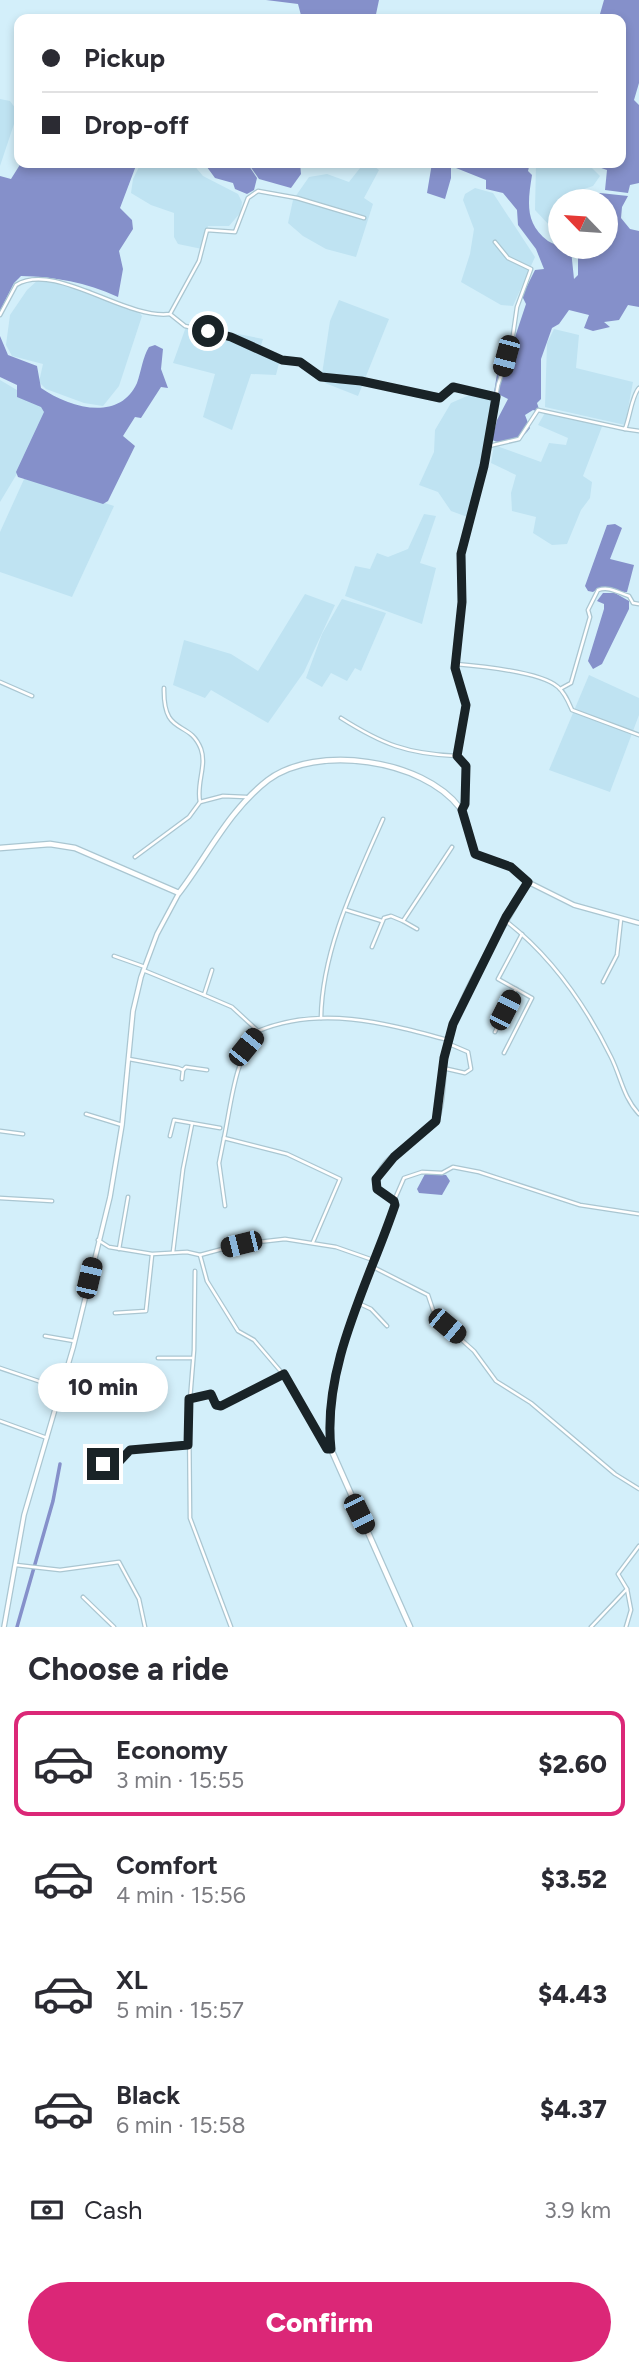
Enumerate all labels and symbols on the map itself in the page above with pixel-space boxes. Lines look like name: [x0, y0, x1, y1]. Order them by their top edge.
north arrow: [548, 189, 618, 259]
route start: [192, 315, 224, 347]
car: [491, 333, 522, 379]
car: [487, 987, 524, 1033]
car: [225, 1024, 268, 1070]
car: [219, 1229, 264, 1259]
car: [75, 1255, 104, 1301]
car: [425, 1304, 470, 1348]
callout: 10 min: [38, 1362, 168, 1412]
route end: [87, 1448, 119, 1480]
car: [341, 1491, 378, 1537]

